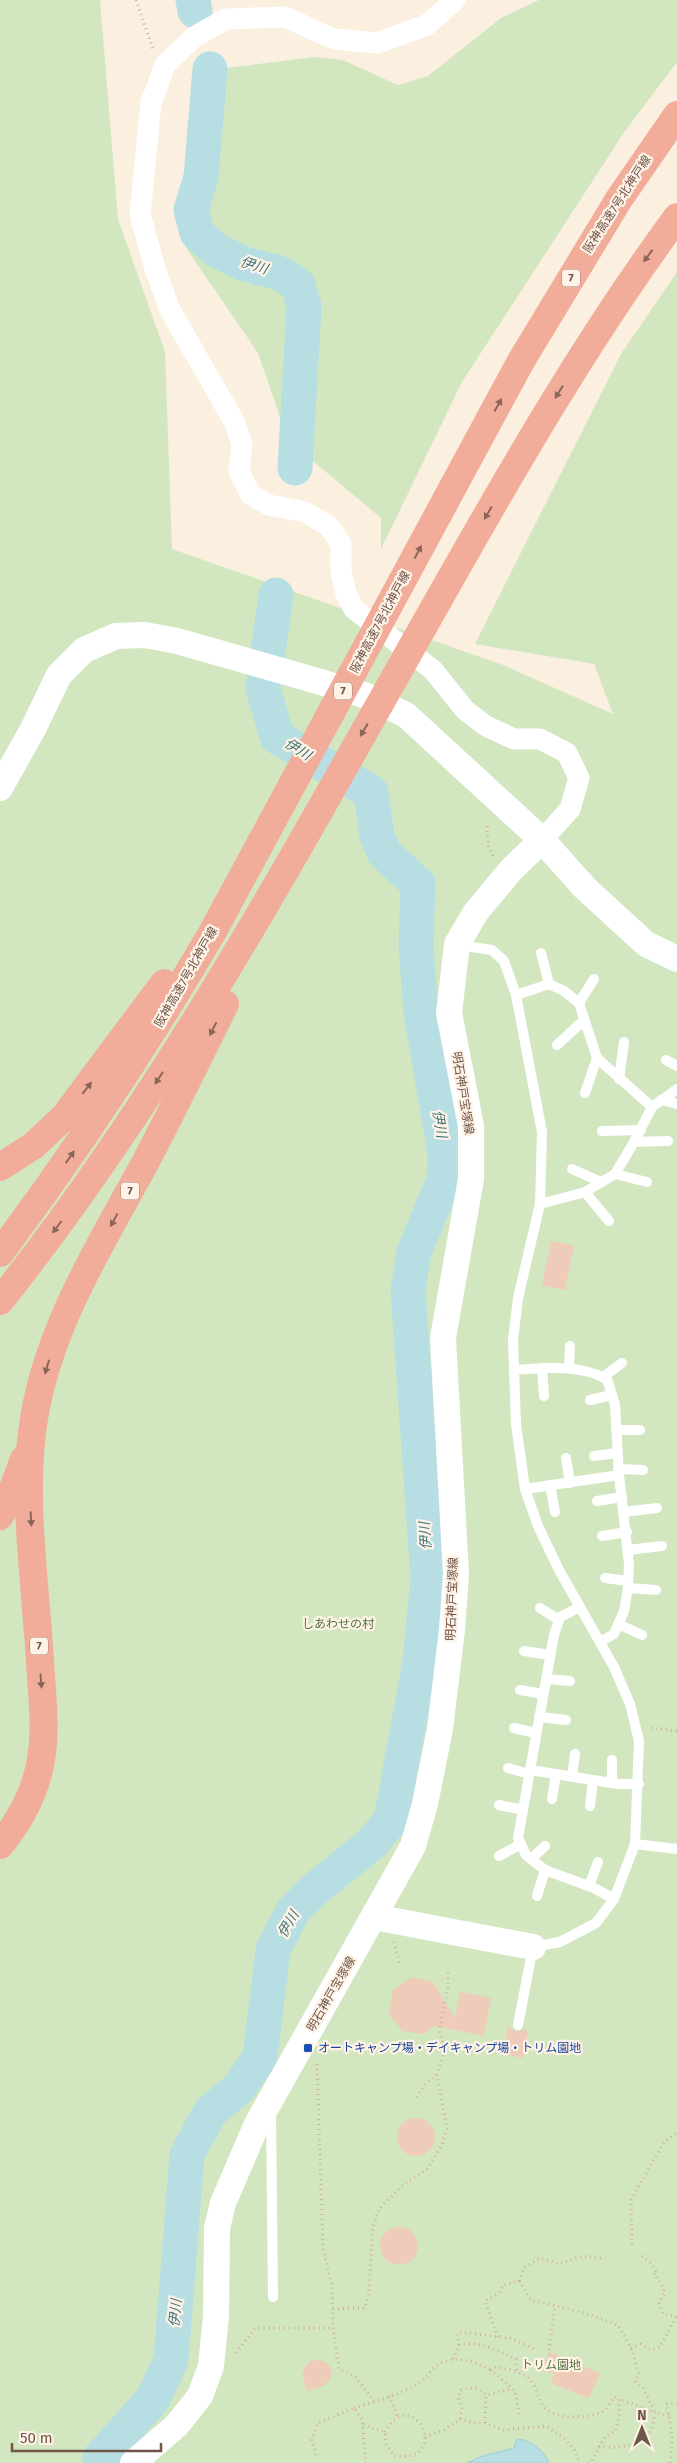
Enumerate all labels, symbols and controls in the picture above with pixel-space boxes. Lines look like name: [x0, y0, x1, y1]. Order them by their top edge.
street label: 阪神高速7号北神戸線: [580, 153, 654, 255]
one-way arrow: [643, 249, 653, 263]
water label: 伊川: [238, 253, 272, 279]
road number: 7: [562, 270, 580, 286]
one-way arrow: [555, 386, 564, 399]
one-way arrow: [493, 398, 502, 412]
one-way arrow: [484, 506, 492, 520]
one-way arrow: [414, 544, 422, 559]
street label: 阪神高速7号北神戸線: [347, 569, 413, 675]
road number: 7: [334, 682, 352, 699]
one-way arrow: [360, 724, 369, 737]
water label: 伊川: [281, 735, 316, 765]
street label: 阪神高速7号北神戸線: [152, 924, 220, 1030]
one-way arrow: [209, 1021, 217, 1036]
street label: 明石神戸宝塚線: [450, 1050, 476, 1136]
one-way arrow: [155, 1072, 164, 1085]
one-way arrow: [81, 1082, 92, 1095]
water label: 伊川: [429, 1109, 451, 1141]
one-way arrow: [65, 1150, 75, 1164]
road number: 7: [121, 1182, 139, 1200]
one-way arrow: [110, 1212, 118, 1227]
one-way arrow: [52, 1220, 63, 1233]
one-way arrow: [43, 1360, 50, 1375]
one-way arrow: [28, 1511, 36, 1527]
water label: 伊川: [416, 1519, 435, 1551]
street label: 明石神戸宝塚線: [444, 1557, 460, 1641]
park label: しあわせの村: [302, 1617, 375, 1631]
road number: 7: [30, 1638, 48, 1654]
one-way arrow: [38, 1674, 46, 1690]
water label: 伊川: [274, 1906, 304, 1941]
street label: 明石神戸宝塚線: [304, 1954, 358, 2034]
place label: オートキャンプ場・デイキャンプ場・トリム園地: [318, 2041, 581, 2055]
marker: オートキャンプ場・デイキャンプ場・トリム園地: [302, 2042, 314, 2054]
water label: 伊川: [166, 2296, 185, 2328]
park label: トリム園地: [521, 2358, 581, 2372]
north arrow: [617, 2403, 667, 2453]
text: N: [637, 2407, 647, 2424]
scale bar: [12, 2420, 161, 2452]
text: 50 m: [20, 2429, 53, 2447]

